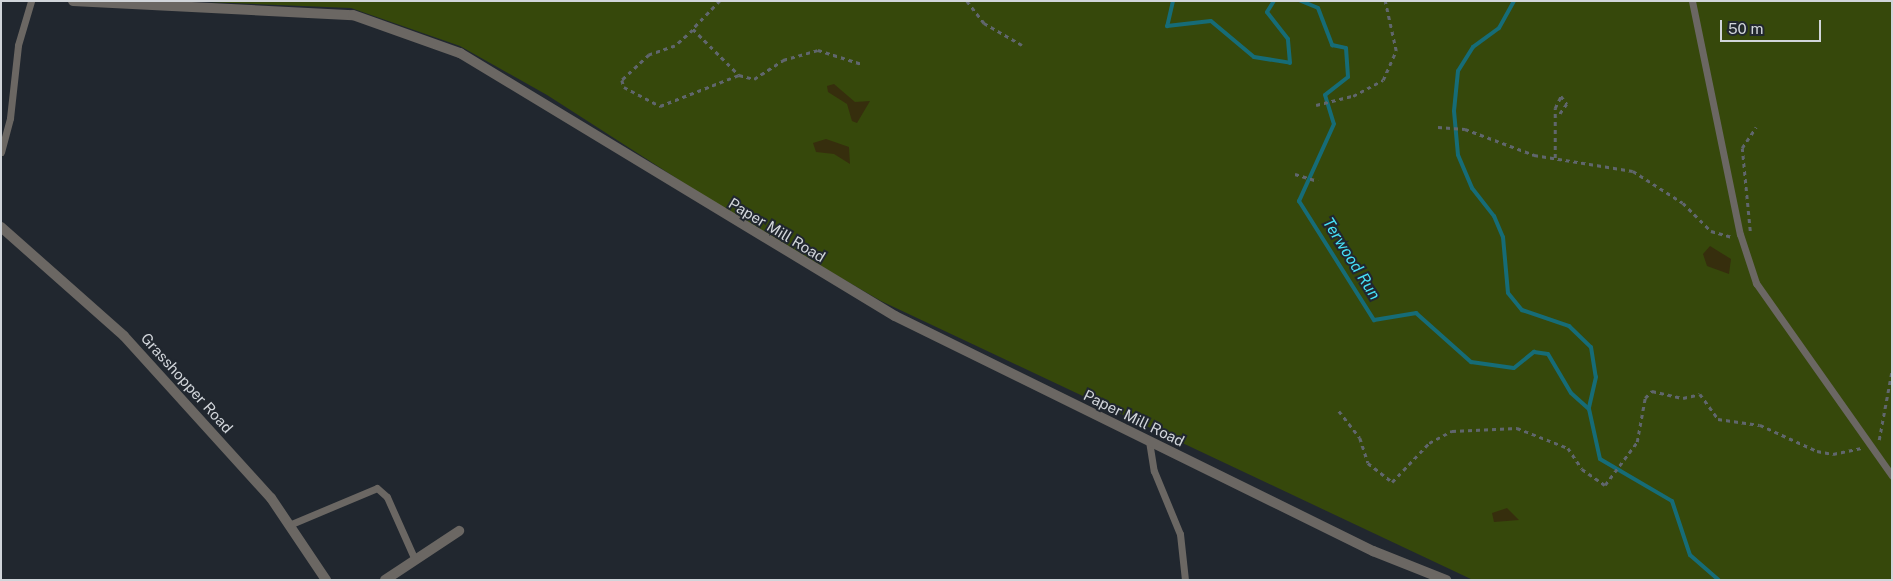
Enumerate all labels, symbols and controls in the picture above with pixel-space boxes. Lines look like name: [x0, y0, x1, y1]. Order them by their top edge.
scale bar: [1723, 10, 1824, 42]
text: 50 m: [1728, 20, 1763, 37]
street label: Paper Mill Road: [725, 194, 829, 266]
water label: Terwood Run: [1318, 214, 1384, 304]
street label: Grasshopper Road: [137, 329, 237, 437]
street label: Paper Mill Road: [1081, 386, 1187, 450]

